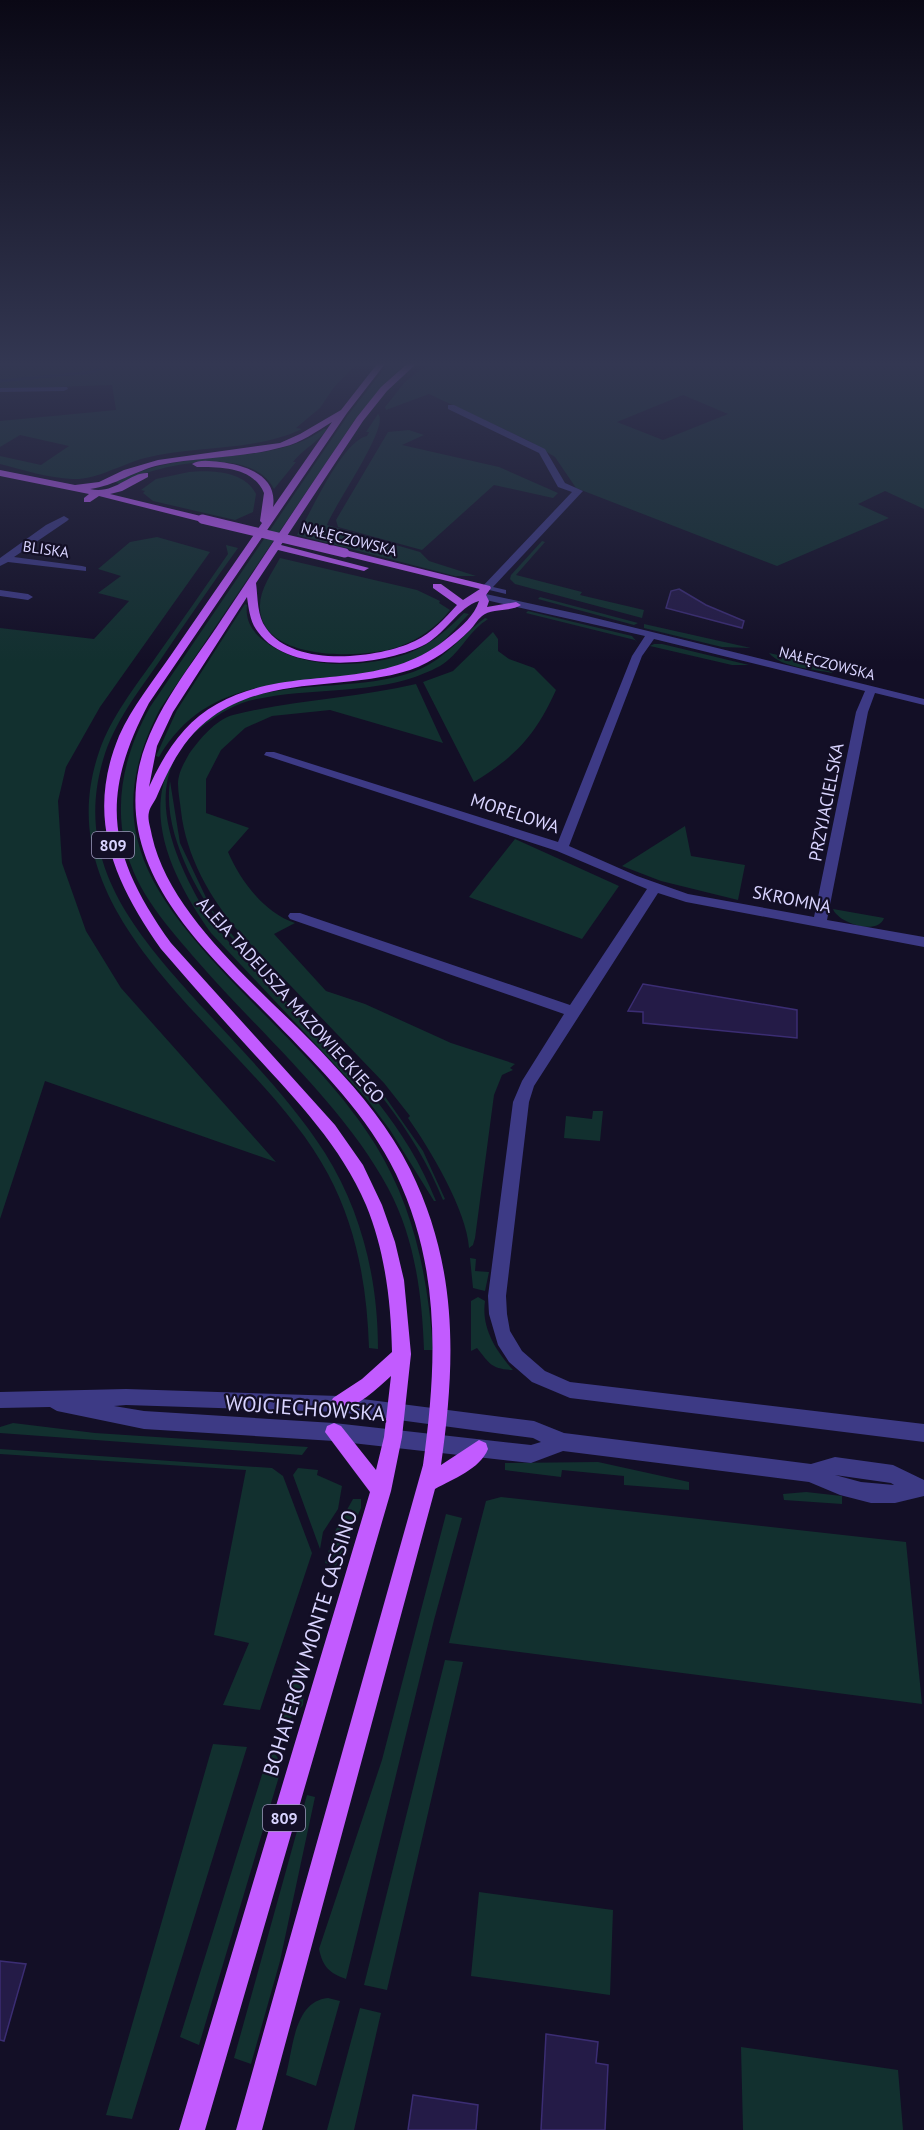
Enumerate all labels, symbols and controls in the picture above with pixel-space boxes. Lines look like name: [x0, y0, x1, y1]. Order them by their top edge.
street label: NAŁĘCZOWSKA: [299, 518, 399, 560]
street label: BLISKA: [22, 536, 70, 562]
street label: NAŁĘCZOWSKA: [777, 642, 877, 684]
street label: PRZYJACIELSKA: [803, 740, 849, 863]
street label: MORELOWA: [468, 788, 563, 838]
road number: 809: [92, 832, 134, 858]
street label: SKROMNA: [751, 880, 834, 918]
street label: ALEJA TADEUSZA MAZOWIECKIEGO: [192, 892, 390, 1108]
street label: WOJCIECHOWSKA: [224, 1389, 386, 1427]
street label: BOHATERÓW MONTE CASSINO: [257, 1507, 363, 1779]
road number: 809: [263, 1805, 305, 1831]

